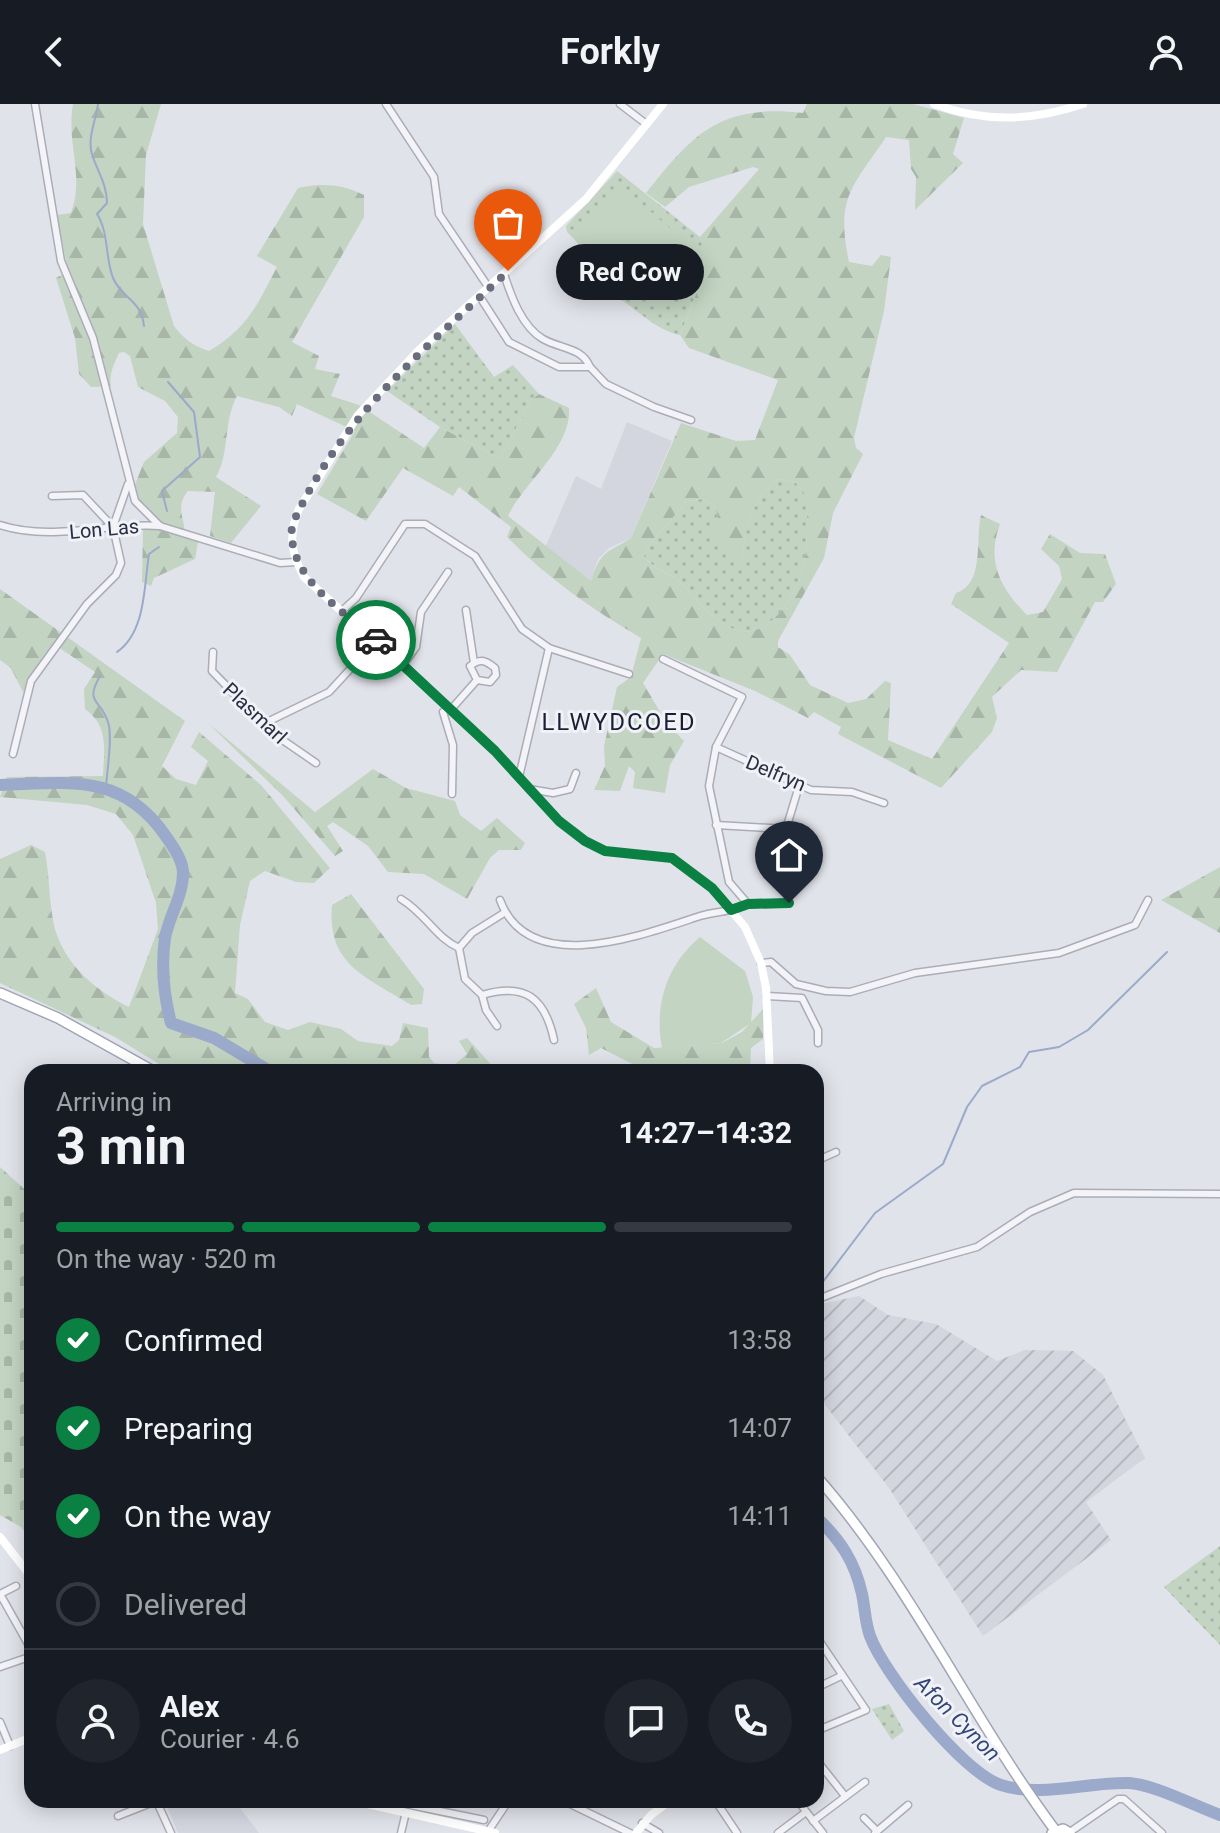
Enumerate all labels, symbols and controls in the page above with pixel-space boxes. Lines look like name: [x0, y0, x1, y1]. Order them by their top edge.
icon: back: [32, 30, 76, 74]
icon: person: [1144, 30, 1188, 74]
text: Forkly: [560, 31, 660, 73]
pin: [474, 189, 542, 271]
icon: bag: [486, 201, 530, 245]
callout: Red Cow: [556, 243, 704, 299]
text: Red Cow: [579, 257, 681, 287]
street label: Lon Las: [68, 514, 140, 544]
courier: [336, 600, 416, 680]
icon: car: [354, 618, 398, 662]
street label: Plasmarl: [218, 677, 292, 749]
district label: LLWYDCOED: [541, 708, 697, 736]
street label: Delfryn: [742, 750, 810, 796]
pin: [755, 821, 823, 903]
icon: home: [767, 833, 811, 877]
text: Arriving in: [56, 1087, 172, 1117]
text: 14:27–14:32: [618, 1115, 792, 1150]
text: 3 min: [56, 1116, 187, 1177]
text: On the way · 520 m: [56, 1244, 276, 1274]
icon: check: [56, 1318, 100, 1362]
text: Confirmed: [124, 1323, 263, 1358]
text: 13:58: [727, 1325, 792, 1355]
icon: check: [56, 1406, 100, 1450]
text: Preparing: [124, 1411, 253, 1446]
text: 14:07: [727, 1413, 792, 1443]
icon: check: [56, 1494, 100, 1538]
text: On the way: [124, 1499, 271, 1534]
text: 14:11: [727, 1501, 792, 1531]
text: Delivered: [124, 1587, 247, 1622]
water label: Afon Cynon: [909, 1670, 1006, 1766]
button: person: [56, 1679, 140, 1763]
button: chat: [604, 1679, 688, 1763]
button: phone: [708, 1679, 792, 1763]
text: Alex: [160, 1689, 220, 1724]
text: Courier · 4.6: [160, 1724, 300, 1754]

